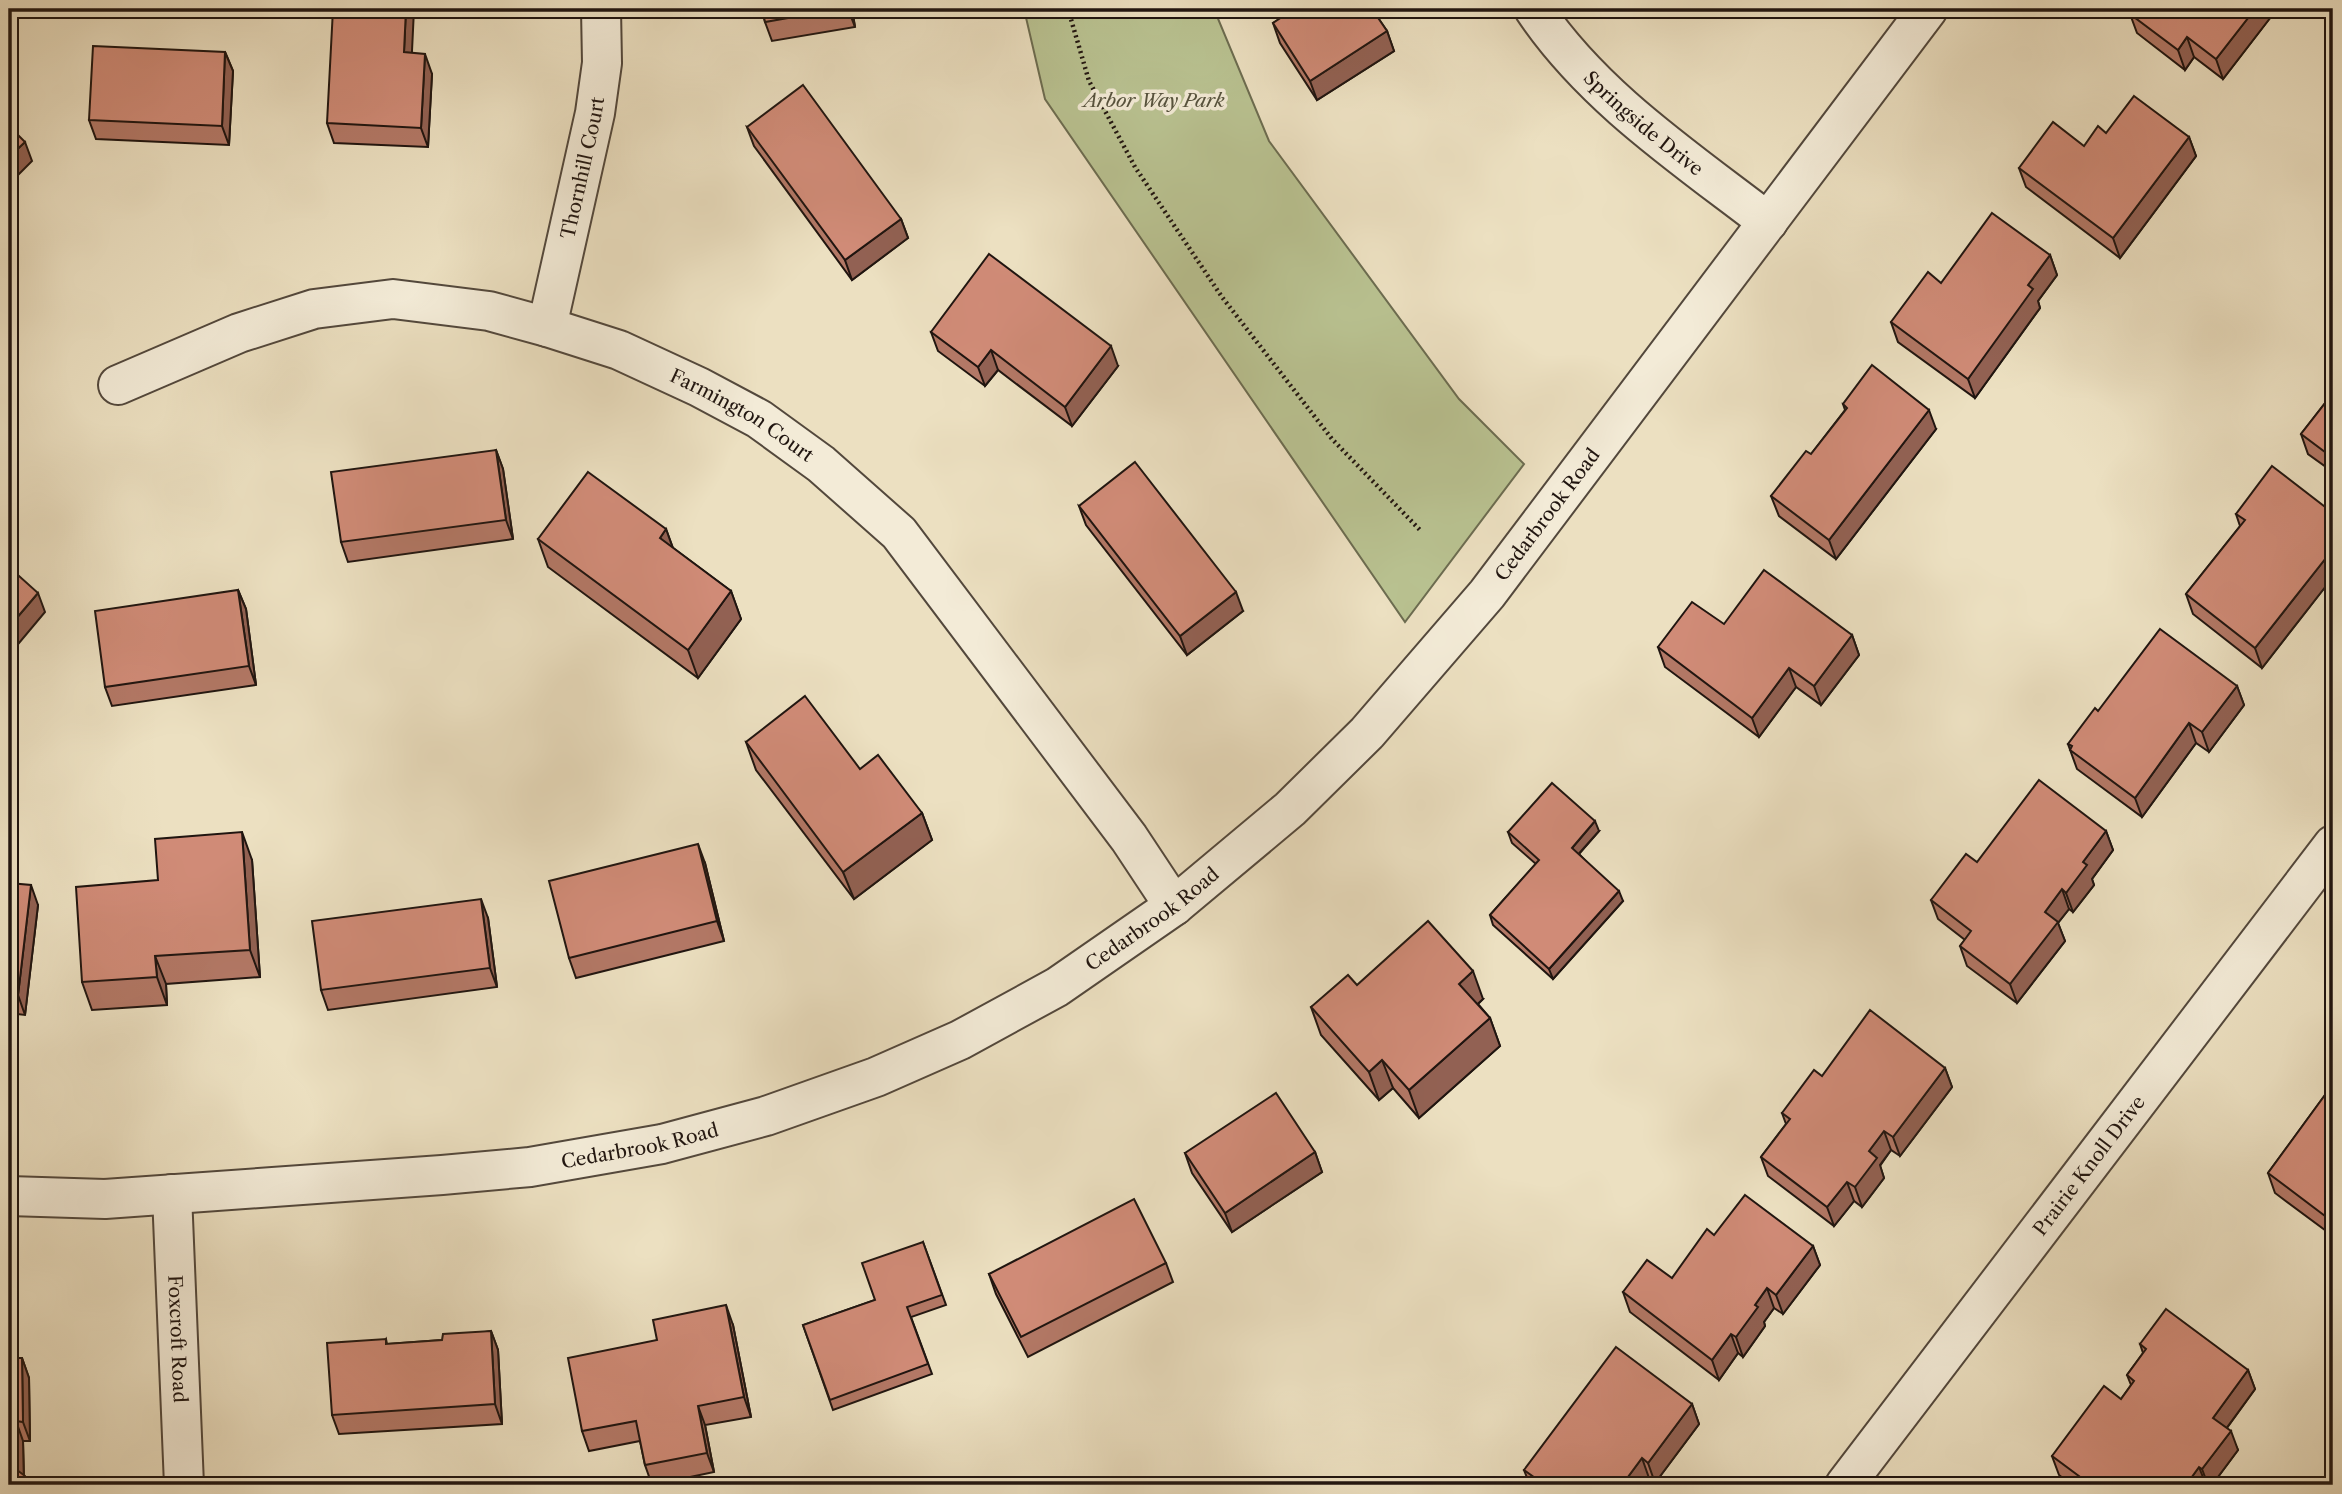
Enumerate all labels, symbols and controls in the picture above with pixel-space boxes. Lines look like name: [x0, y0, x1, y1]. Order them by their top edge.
street label: Springside Drive: [1579, 66, 1708, 180]
park label: Arbor Way Park: [1080, 89, 1225, 112]
street label: Thornhill Court: [556, 95, 609, 241]
street label: Farmington Court: [667, 364, 819, 467]
street label: Cedarbrook Road: [1490, 443, 1605, 585]
street label: Cedarbrook Road: [1081, 862, 1224, 975]
street label: Prairie Knoll Drive: [2028, 1091, 2149, 1240]
street label: Cedarbrook Road: [559, 1118, 721, 1173]
street label: Foxcroft Road: [164, 1275, 192, 1404]

